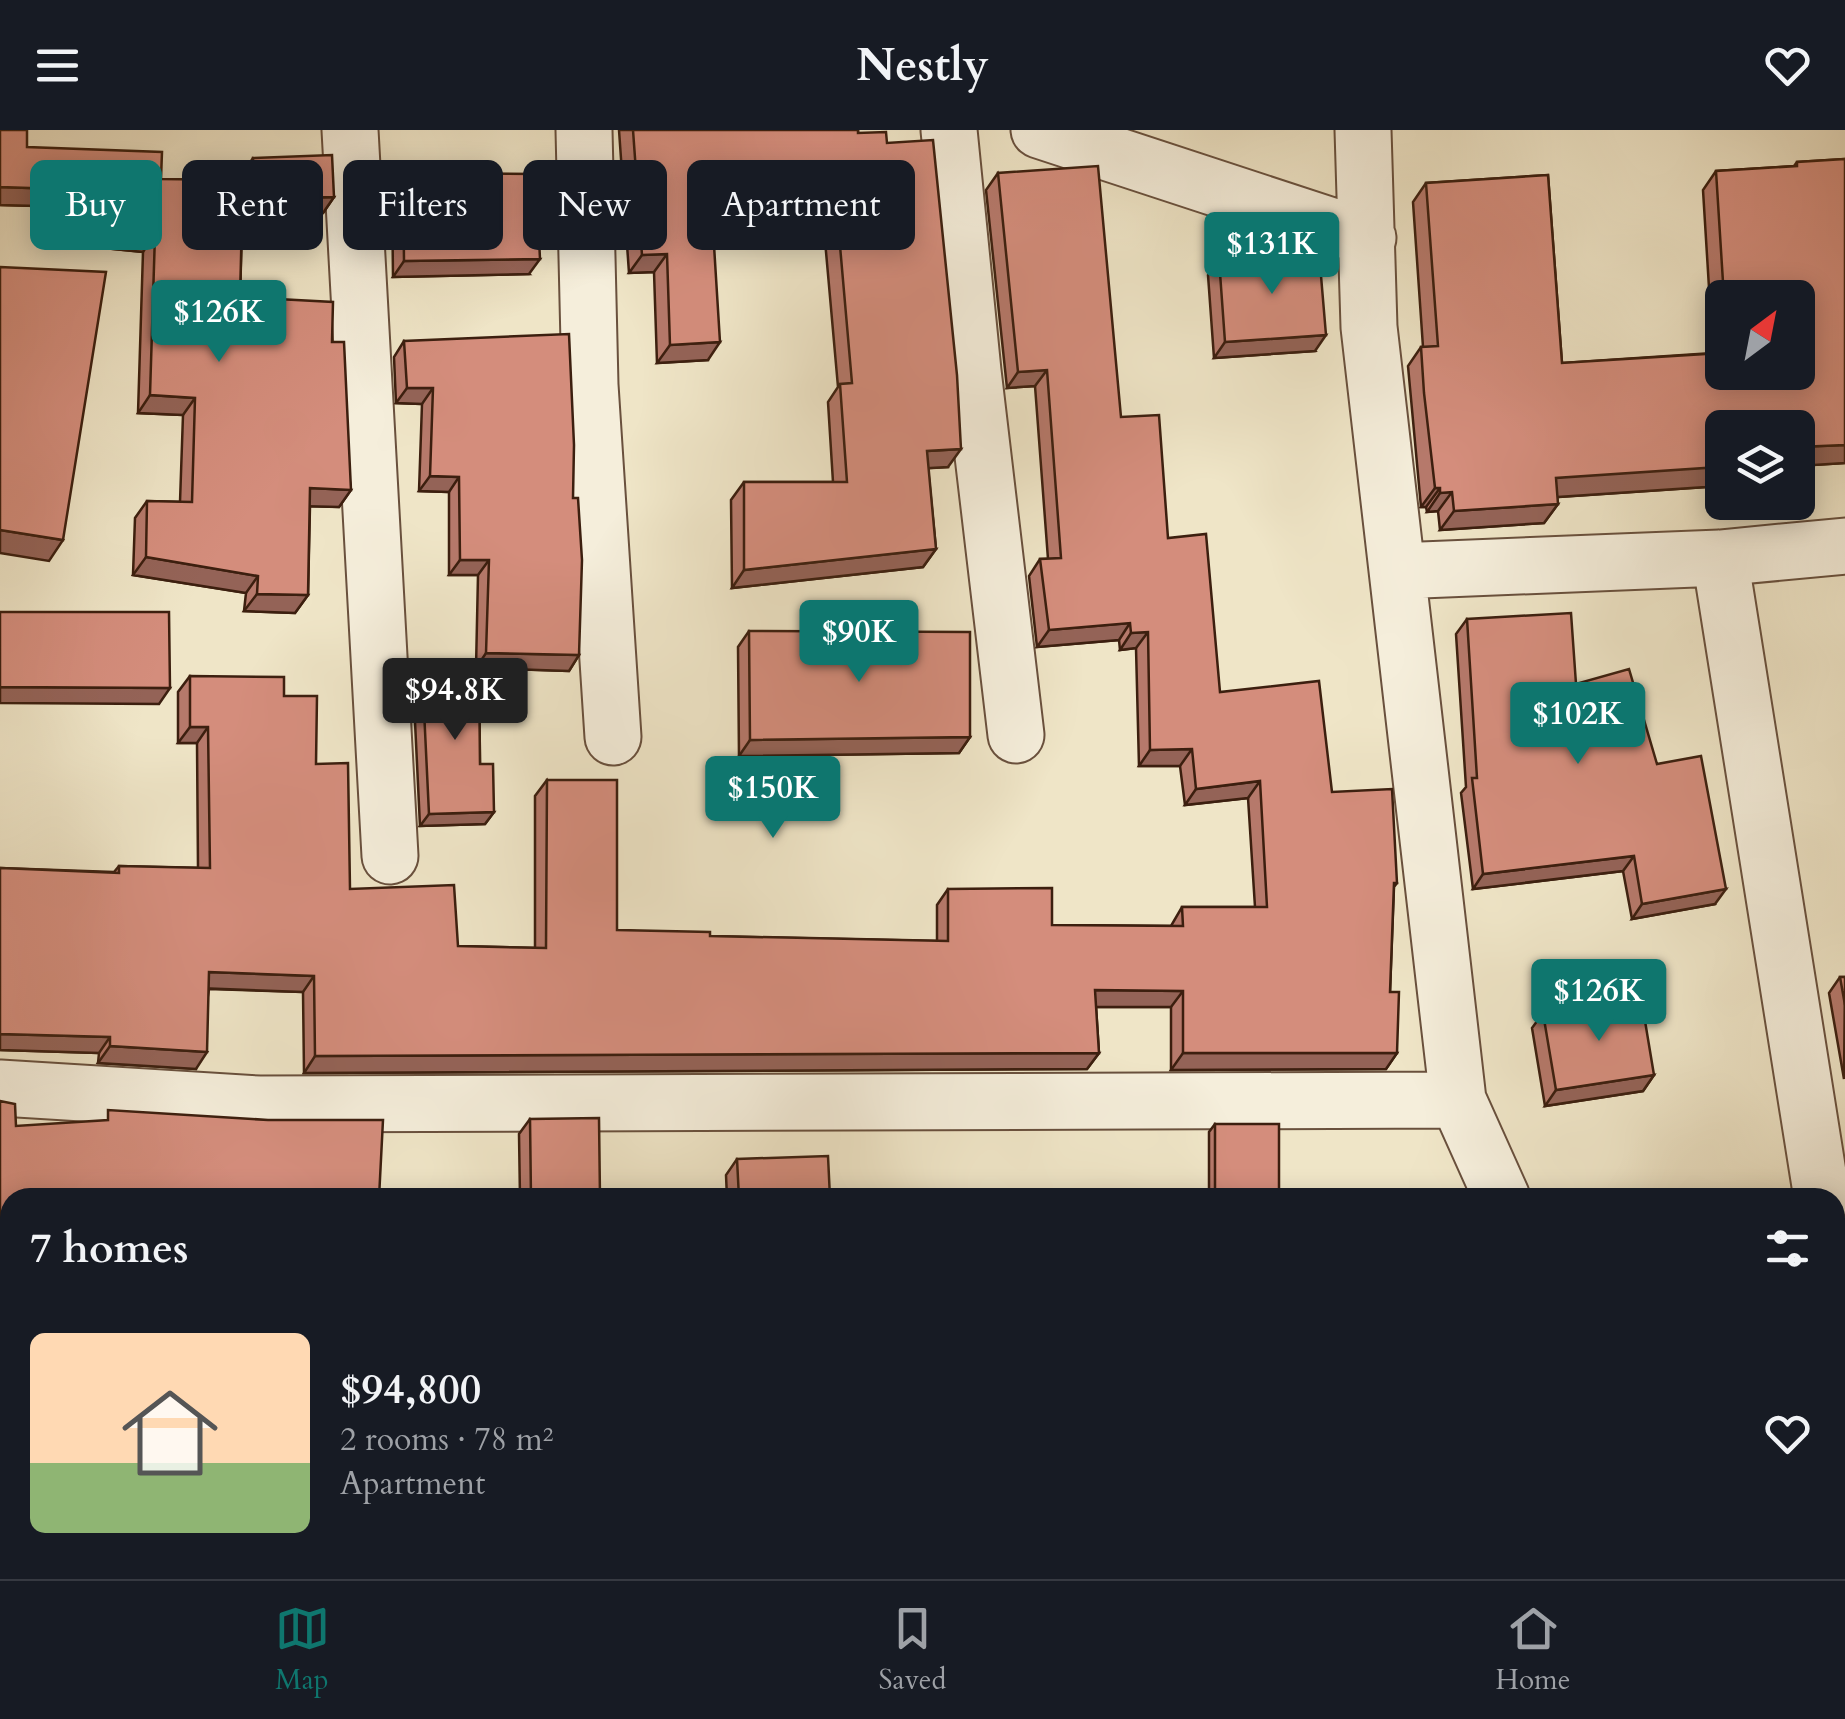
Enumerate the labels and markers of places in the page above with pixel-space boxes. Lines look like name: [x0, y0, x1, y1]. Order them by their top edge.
pin: $131K: [1202, 212, 1342, 297]
pin: $126K: [149, 280, 289, 365]
pin: $90K: [800, 600, 918, 685]
pin: $94.8K: [374, 658, 536, 743]
pin: $102K: [1508, 682, 1648, 767]
pin: $150K: [703, 756, 843, 841]
pin: $126K: [1529, 959, 1669, 1044]

